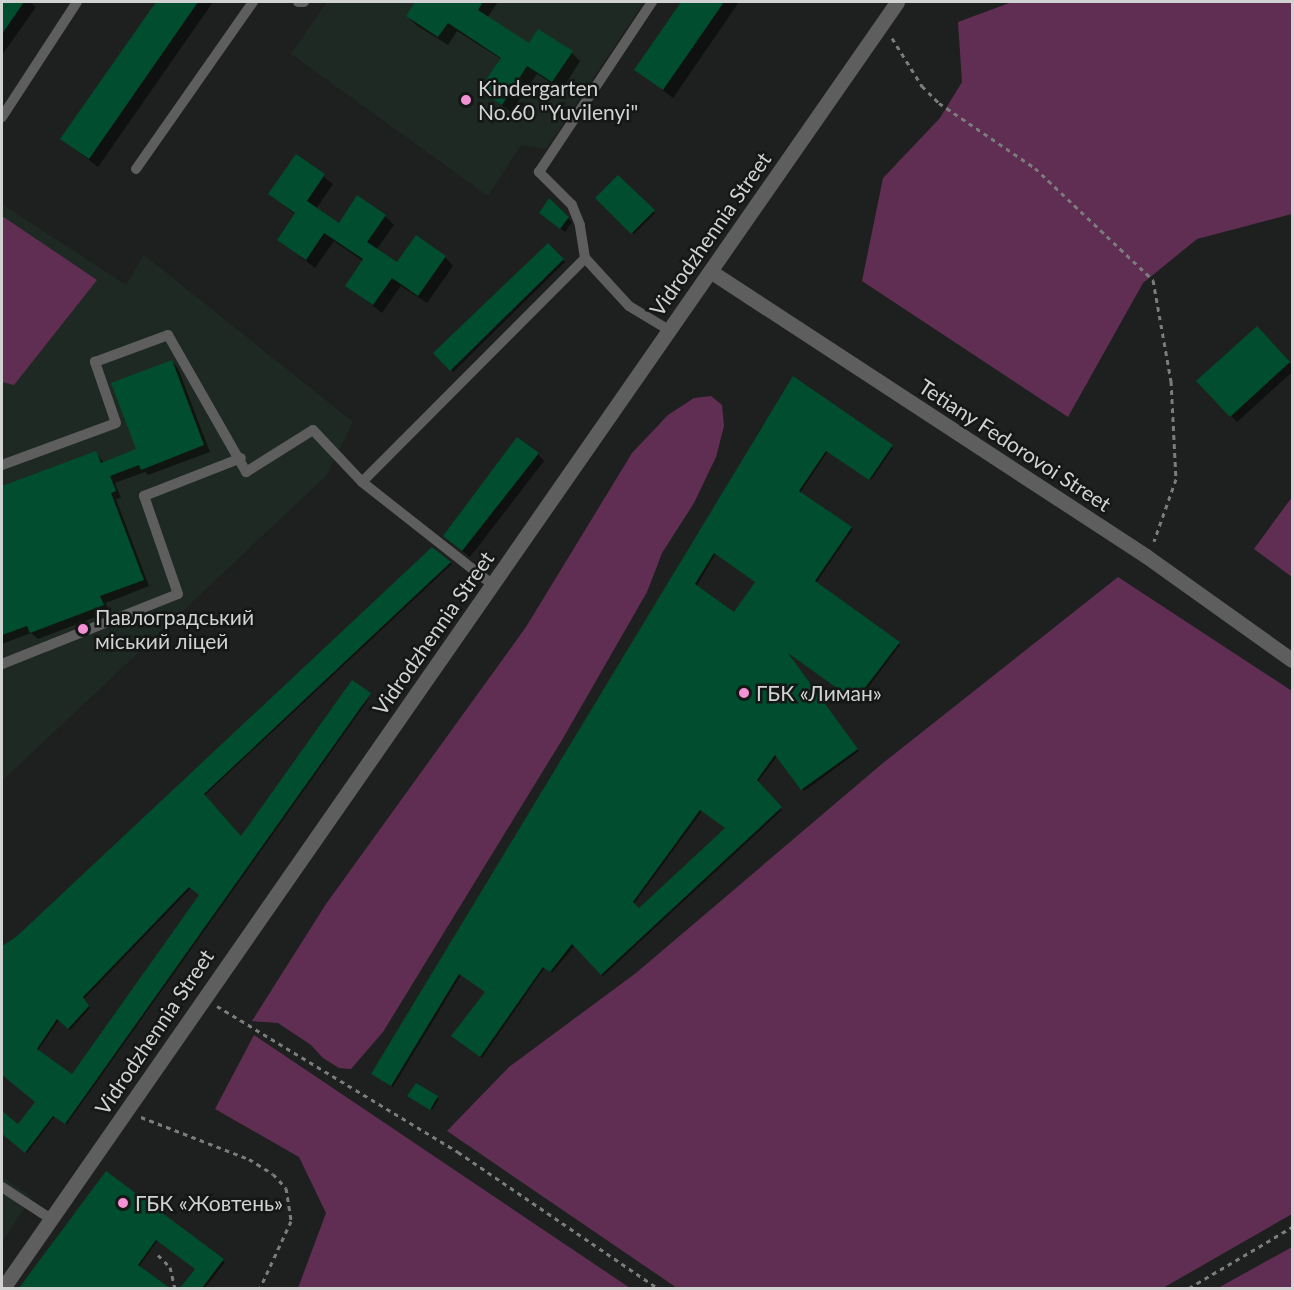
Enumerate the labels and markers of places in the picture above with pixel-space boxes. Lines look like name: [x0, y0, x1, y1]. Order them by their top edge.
place label: Kindergarten No.60 "Yuvilenyi": [478, 75, 638, 125]
marker: Kindergarten No.60 "Yuvilenyi": [459, 93, 473, 107]
place label: Павлоградський міський ліцей: [95, 604, 254, 654]
marker: Павлоградський міський ліцей: [76, 622, 90, 636]
place label: ГБК «Лиман»: [756, 680, 882, 706]
marker: ГБК «Лиман»: [737, 686, 751, 700]
place label: ГБК «Жовтень»: [135, 1190, 283, 1216]
marker: ГБК «Жовтень»: [116, 1196, 130, 1210]

